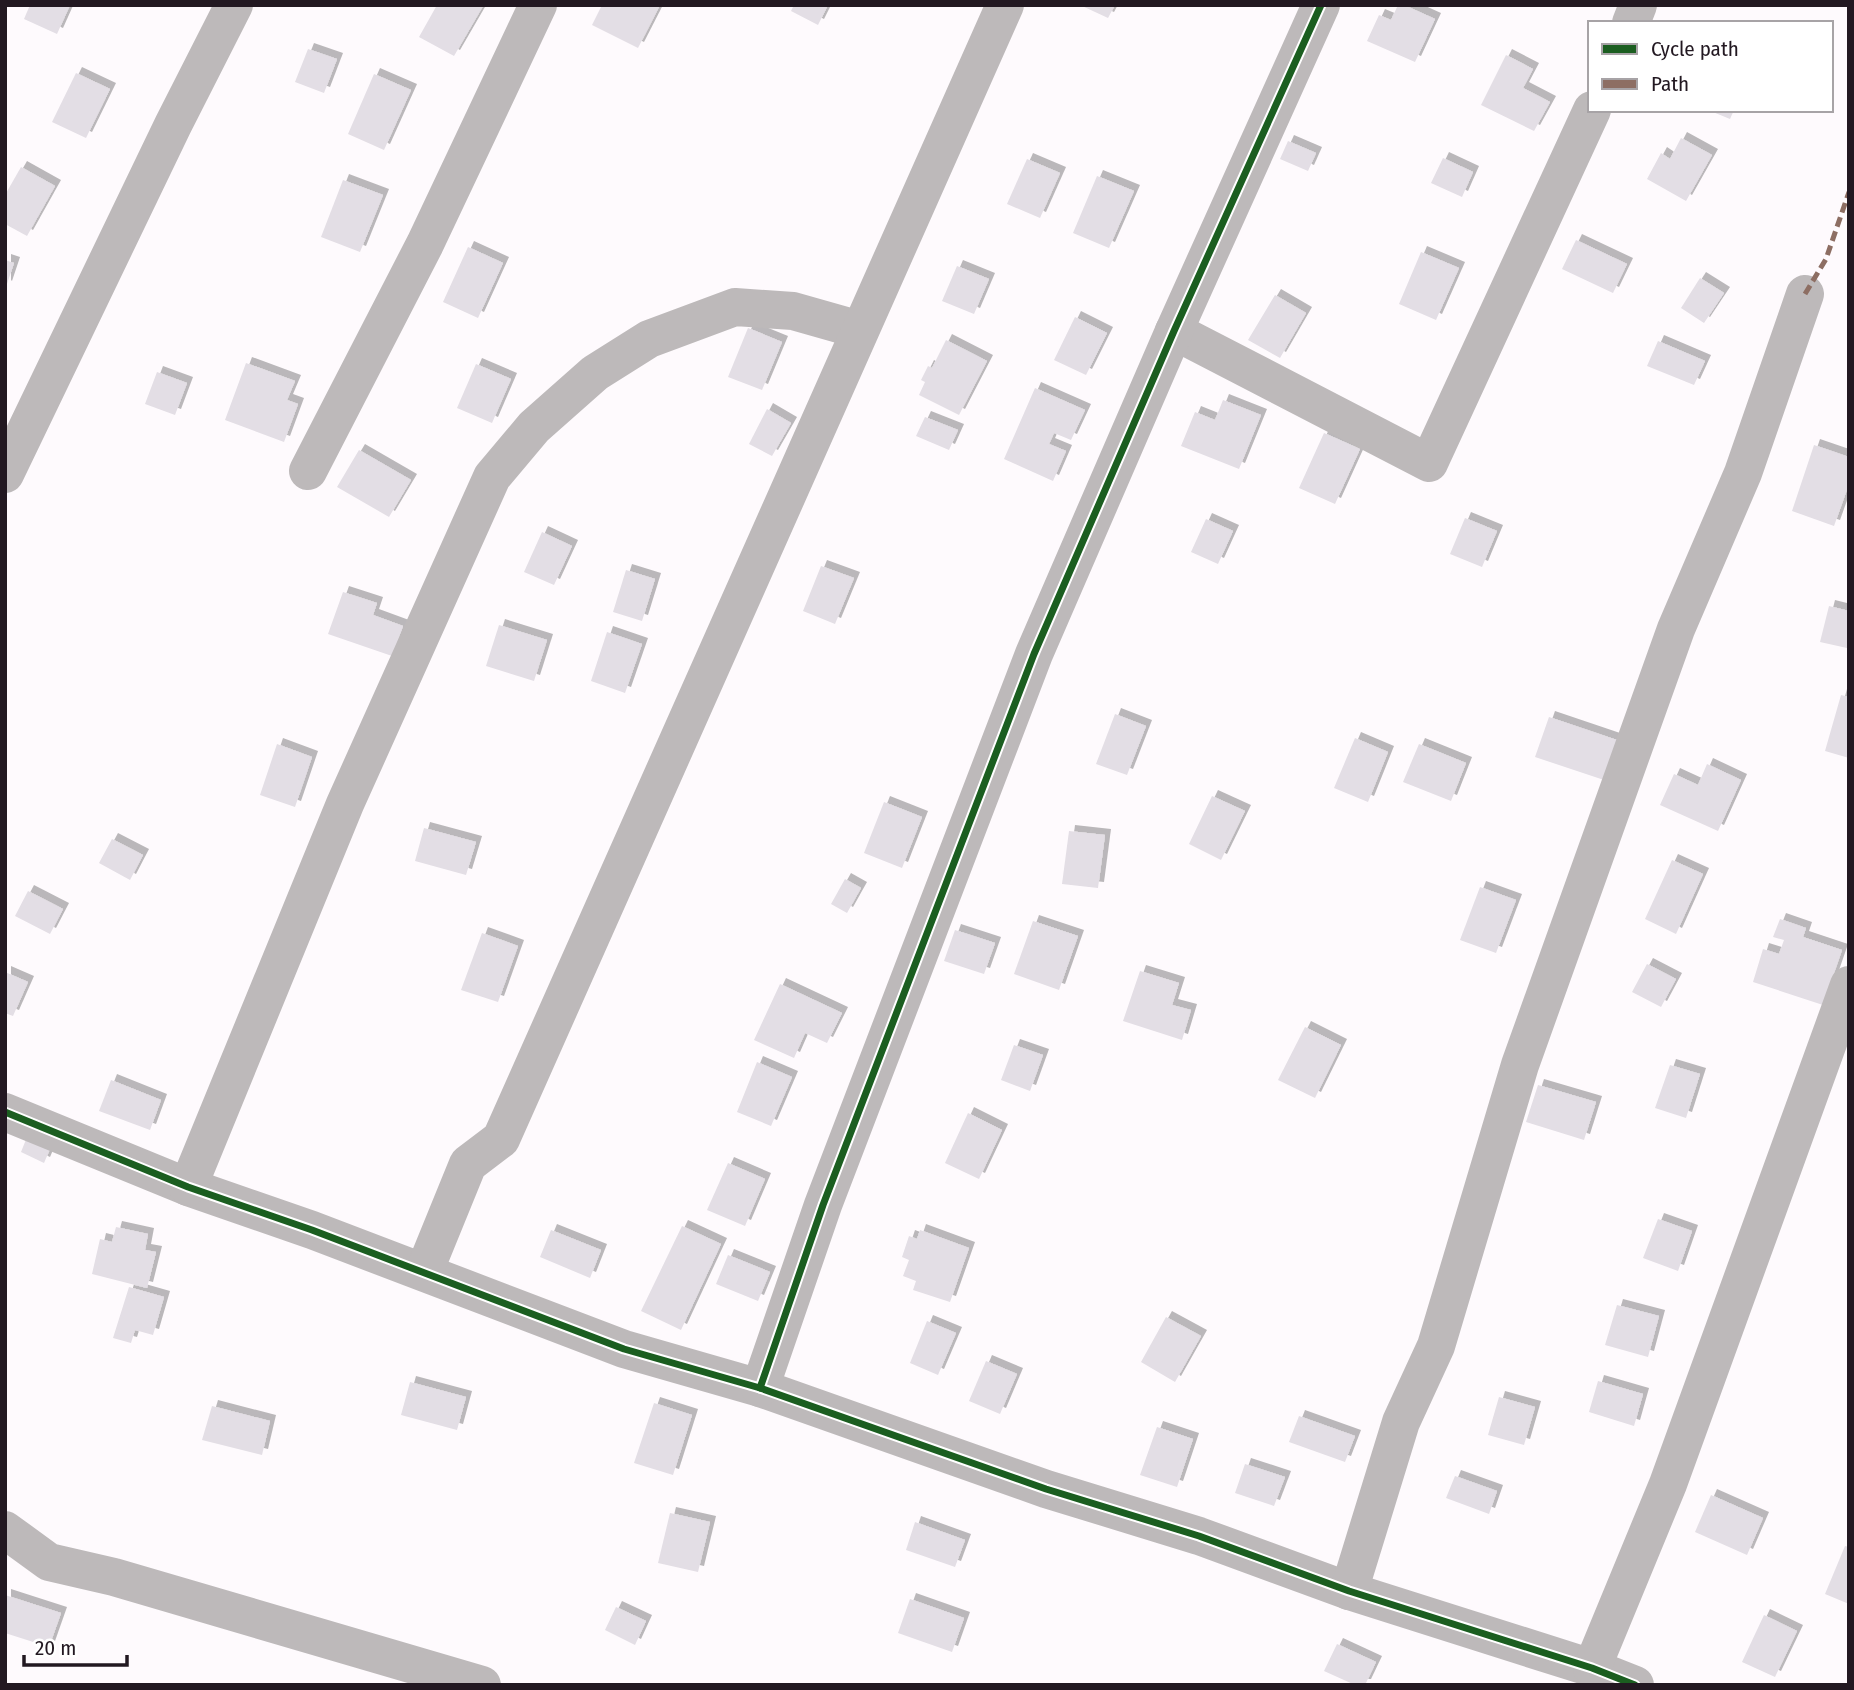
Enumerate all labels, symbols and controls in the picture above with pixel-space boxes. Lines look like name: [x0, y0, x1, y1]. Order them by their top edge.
legend: [1588, 21, 1833, 112]
text: Cycle path: [1651, 36, 1739, 62]
text: Path: [1651, 71, 1689, 97]
scale bar: [24, 1624, 128, 1668]
text: 20 m: [35, 1635, 76, 1661]

